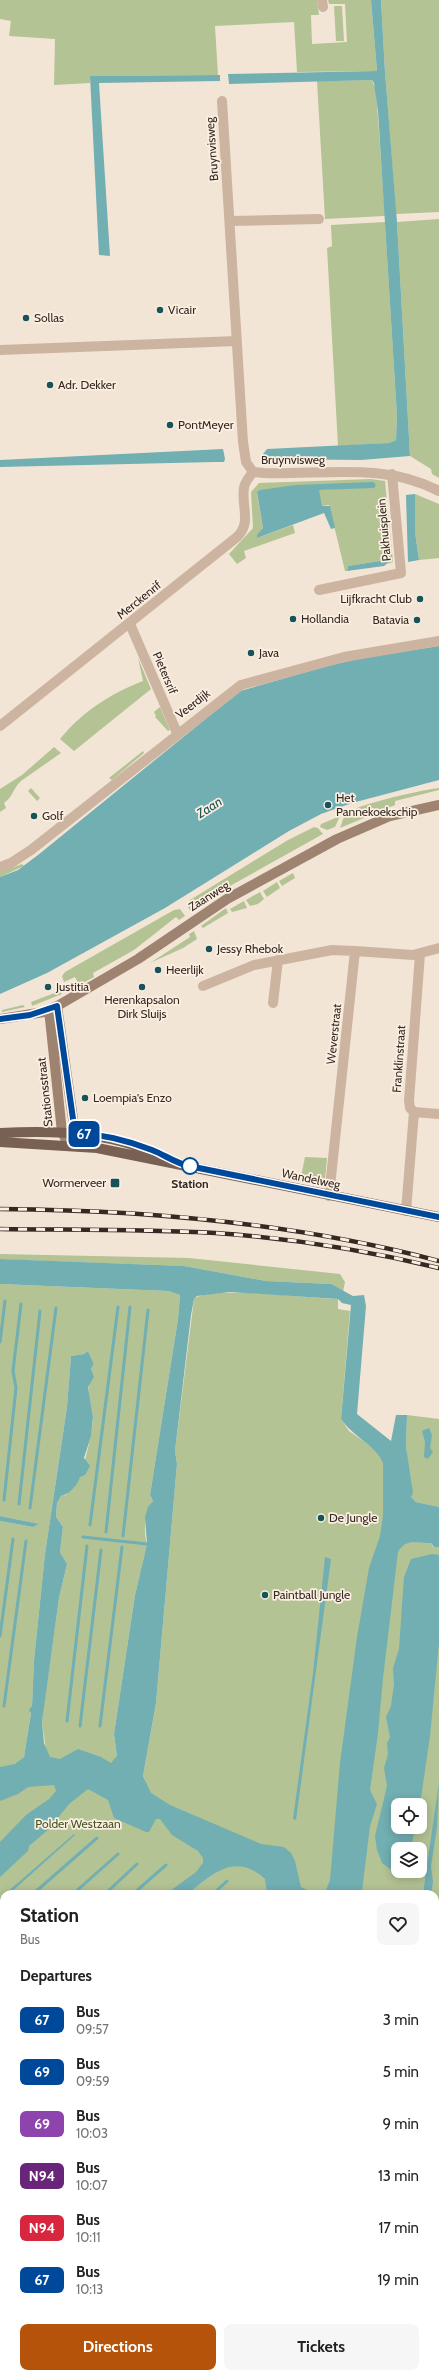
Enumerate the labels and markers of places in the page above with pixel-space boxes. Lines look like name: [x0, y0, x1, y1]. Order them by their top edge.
place label: Vicair: [168, 302, 196, 317]
marker: Vicair: [155, 305, 165, 315]
place label: Sollas: [34, 310, 64, 325]
marker: Sollas: [21, 313, 31, 323]
place label: Adr. Dekker: [58, 377, 116, 392]
marker: Adr. Dekker: [45, 380, 55, 390]
place label: PontMeyer: [178, 417, 234, 432]
marker: PontMeyer: [165, 420, 175, 430]
place label: Lijfkracht Club: [340, 591, 412, 606]
marker: Lijfkracht Club: [415, 594, 425, 604]
place label: Hollandia: [301, 611, 349, 626]
place label: Batavia: [372, 612, 409, 627]
marker: Hollandia: [288, 614, 298, 624]
marker: Batavia: [412, 615, 422, 625]
place label: Java: [258, 645, 279, 660]
marker: Java: [246, 648, 256, 658]
place label: Het Pannekoekschip: [336, 790, 418, 819]
marker: Het Pannekoekschip: [323, 800, 333, 810]
place label: Golf: [42, 808, 63, 823]
marker: Golf: [29, 811, 39, 821]
place label: Jessy Rhebok: [216, 941, 284, 956]
marker: Jessy Rhebok: [204, 944, 214, 954]
place label: Heerlijk: [166, 962, 204, 977]
marker: Heerlijk: [153, 965, 163, 975]
place label: Justitia: [55, 979, 89, 994]
marker: Justitia: [43, 982, 53, 992]
marker: Herenkapsalon Dirk Sluijs: [137, 982, 147, 992]
place label: Herenkapsalon Dirk Sluijs: [104, 992, 180, 1021]
place label: Loempia's Enzo: [93, 1090, 172, 1105]
marker: Loempia's Enzo: [80, 1093, 90, 1103]
marker: Station: [181, 1157, 199, 1175]
place label: Wormerveer: [42, 1175, 106, 1190]
place label: Station: [171, 1176, 209, 1191]
marker: Wormerveer: [109, 1177, 121, 1189]
place label: De Jungle: [329, 1510, 377, 1525]
marker: De Jungle: [316, 1513, 326, 1523]
place label: Paintball Jungle: [273, 1587, 350, 1602]
marker: Paintball Jungle: [260, 1590, 270, 1600]

